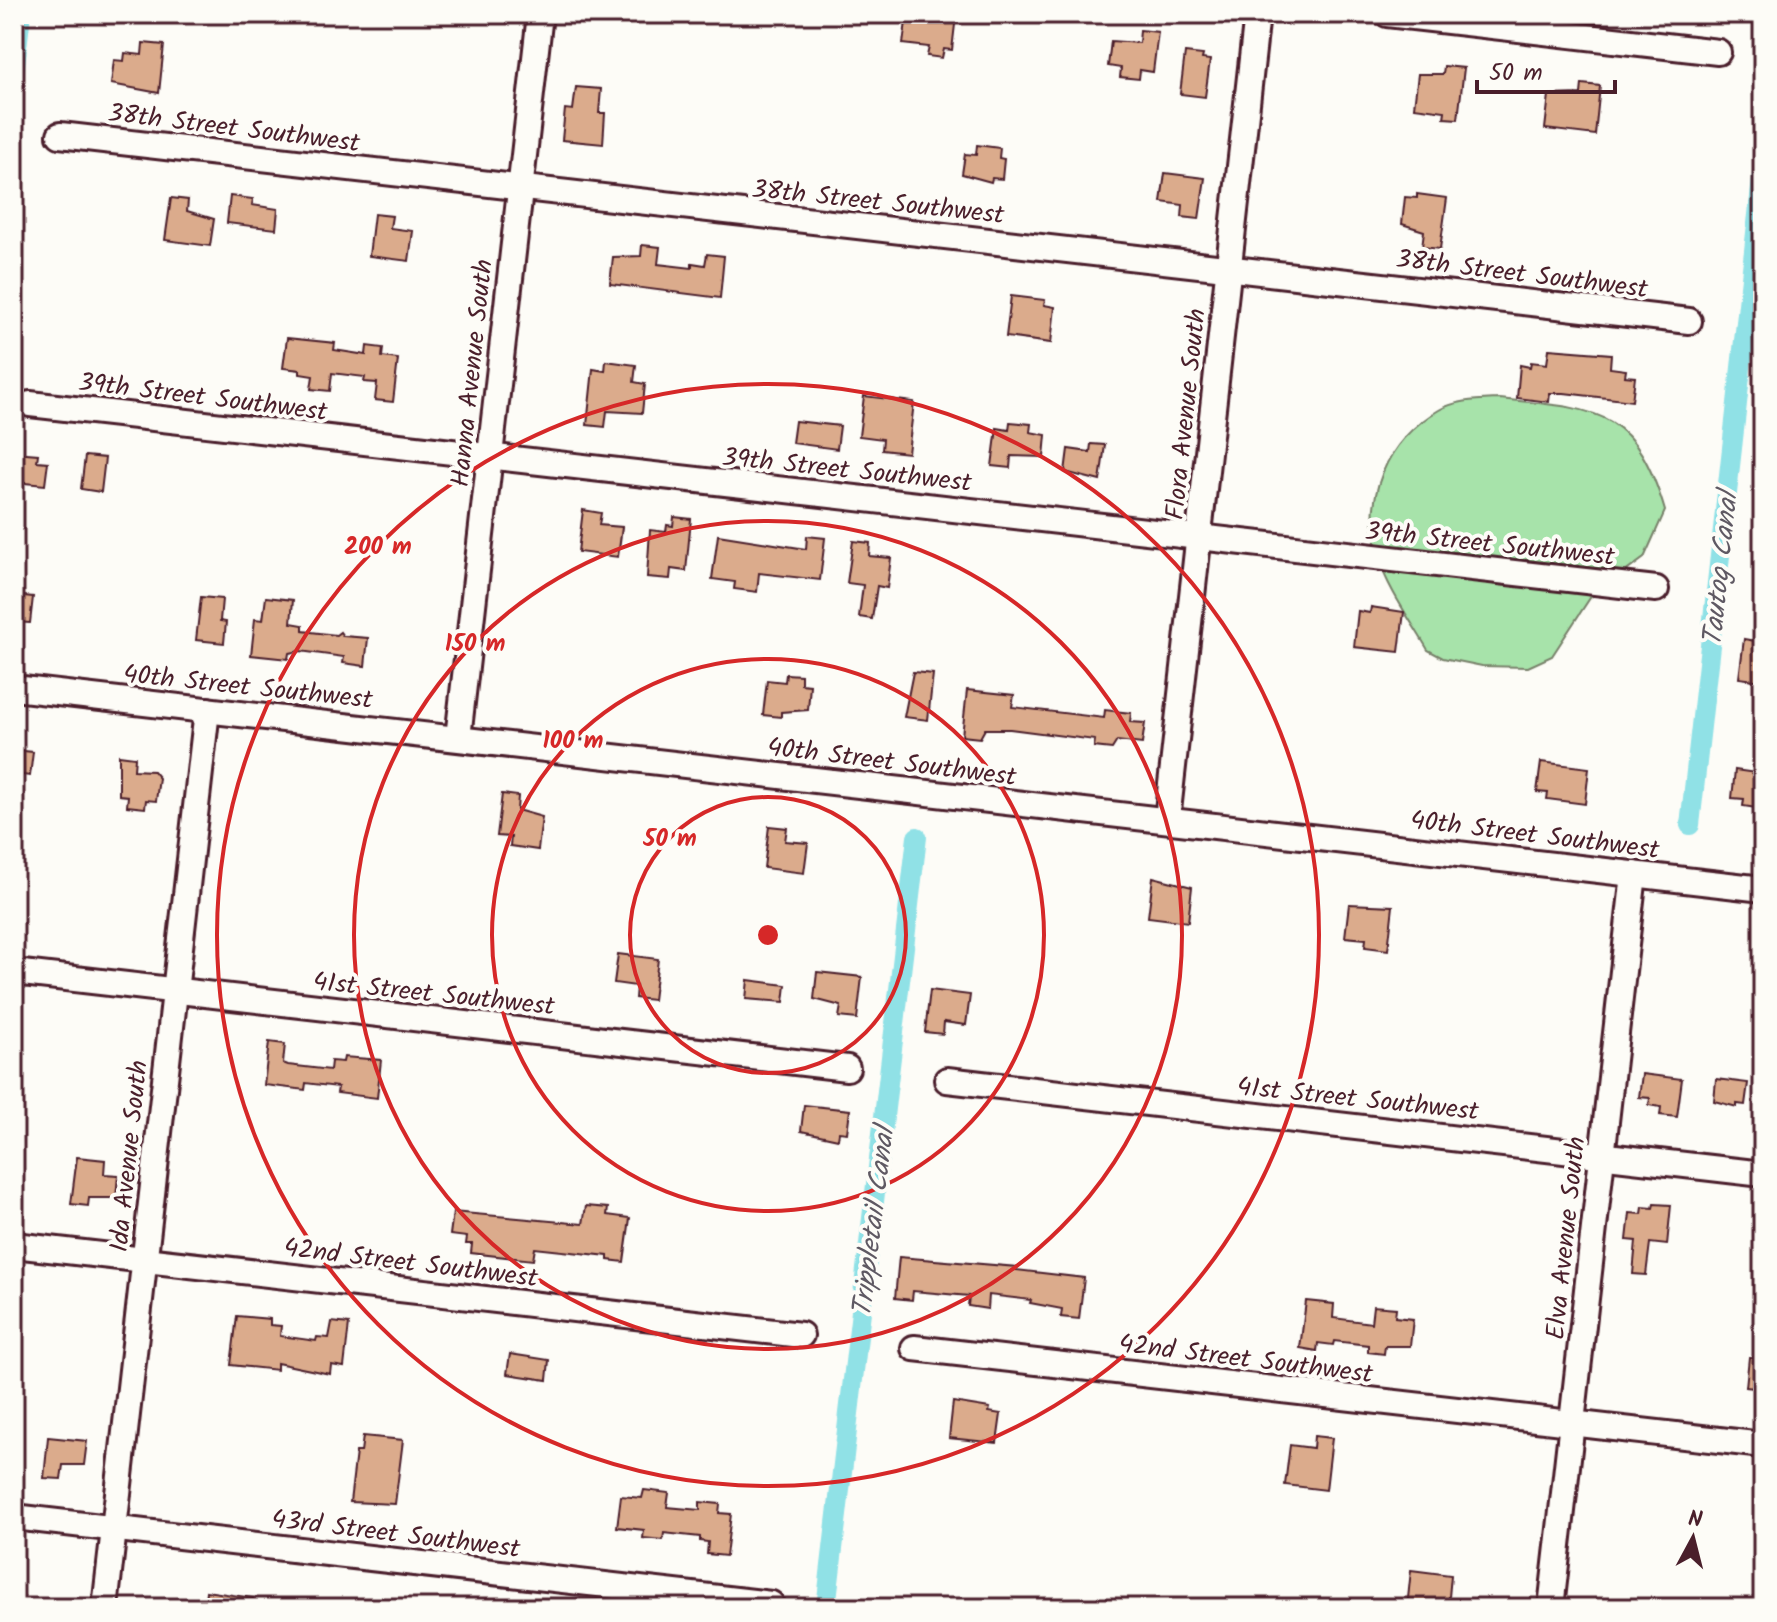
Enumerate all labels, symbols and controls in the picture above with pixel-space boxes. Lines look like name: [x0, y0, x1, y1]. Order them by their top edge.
scale bar: [1477, 44, 1615, 94]
text: 50 m: [1489, 54, 1543, 93]
street label: 38th Street Southwest: [105, 93, 363, 165]
street label: 38th Street Southwest: [749, 169, 1007, 237]
street label: 38th Street Southwest: [1393, 239, 1651, 311]
street label: Hanna Avenue South: [440, 257, 506, 489]
street label: Flora Avenue South: [1155, 307, 1219, 522]
street label: 39th Street Southwest: [76, 362, 331, 434]
street label: 39th Street Southwest: [720, 437, 975, 505]
water label: Tautog Canal: [1691, 485, 1752, 648]
street label: 39th Street Southwest: [1363, 511, 1618, 579]
text: 200 m: [344, 528, 412, 567]
text: 150 m: [445, 625, 505, 664]
street label: 40th Street Southwest: [121, 654, 375, 722]
text: 100 m: [543, 722, 603, 761]
street label: 40th Street Southwest: [765, 727, 1020, 799]
street label: 40th Street Southwest: [1408, 800, 1663, 872]
text: 50 m: [642, 820, 697, 859]
centre of rings: [754, 921, 782, 949]
street label: 41st Street Southwest: [311, 961, 558, 1029]
street label: Ida Avenue South: [99, 1058, 161, 1254]
street label: 41st Street Southwest: [1235, 1066, 1482, 1134]
water label: Trippletail Canal: [841, 1120, 909, 1320]
street label: Elva Avenue South: [1535, 1134, 1599, 1342]
street label: 42nd Street Southwest: [281, 1228, 541, 1301]
street label: 42nd Street Southwest: [1116, 1324, 1376, 1397]
north arrow: [1653, 1498, 1733, 1578]
street label: 43rd Street Southwest: [269, 1499, 523, 1571]
text: N: [1686, 1502, 1704, 1539]

